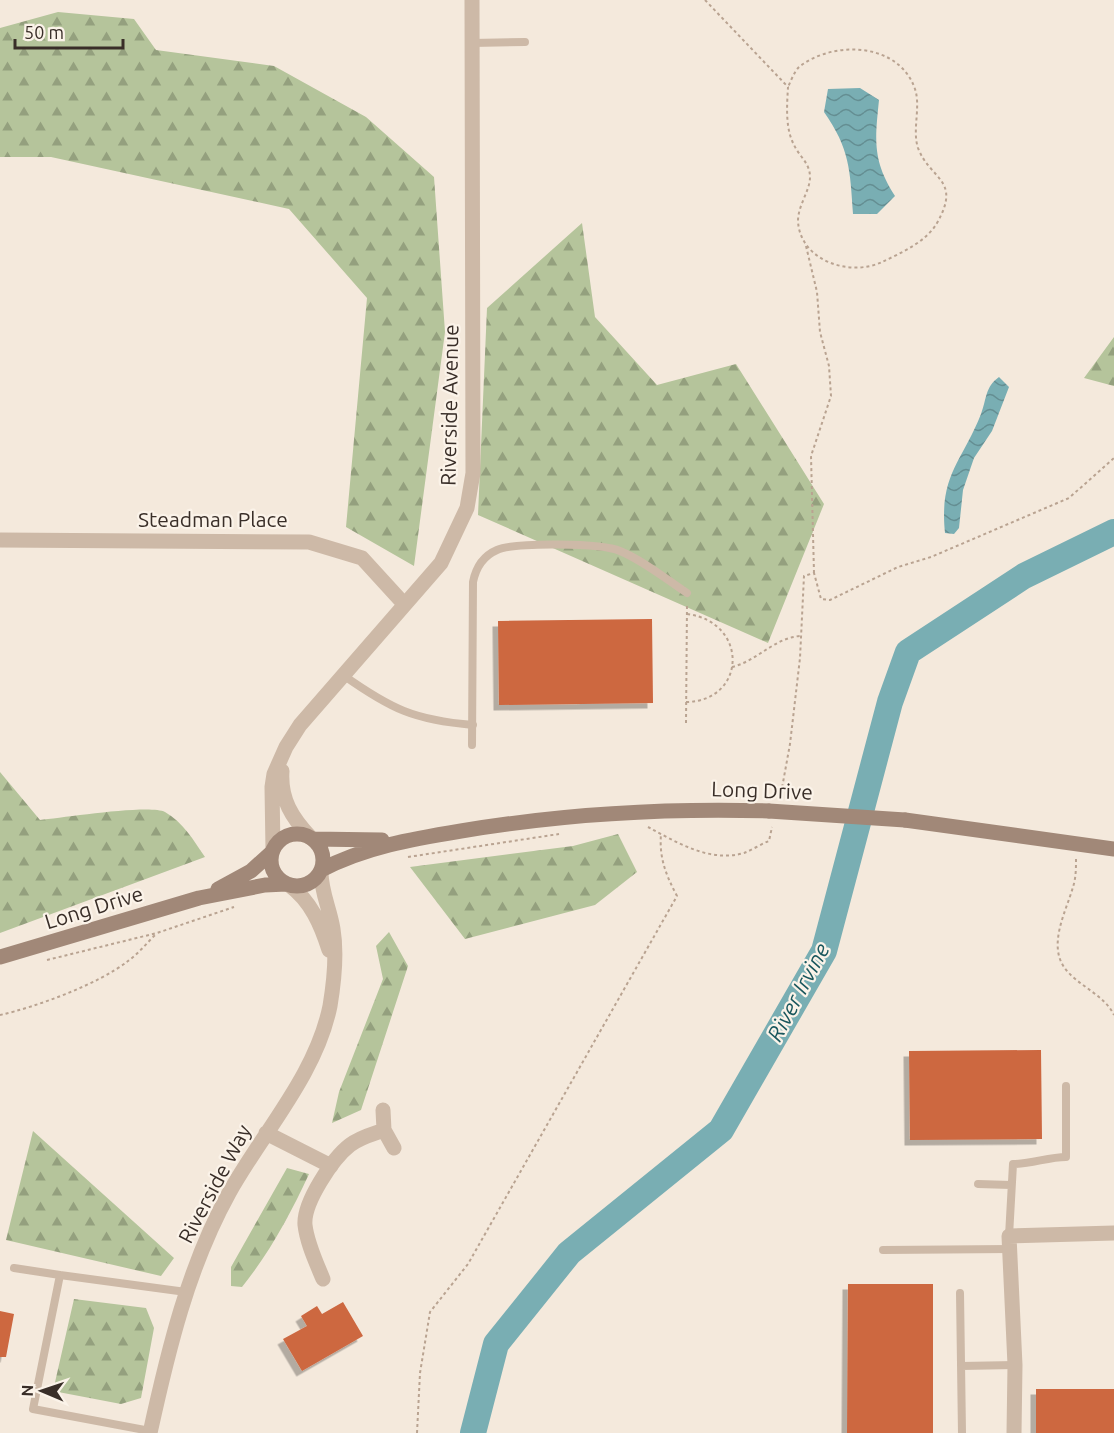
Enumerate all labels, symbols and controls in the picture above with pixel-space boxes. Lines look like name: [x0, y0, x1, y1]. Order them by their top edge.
scale bar: [15, 12, 123, 50]
text: 50 m: [24, 22, 64, 42]
street label: Riverside Avenue: [436, 324, 462, 486]
street label: Steadman Place: [138, 507, 288, 531]
street label: Long Drive: [711, 776, 813, 804]
street label: Long Drive: [42, 881, 146, 933]
water label: River Irvine: [761, 939, 834, 1045]
street label: Riverside Way: [173, 1120, 255, 1247]
north arrow: [12, 1361, 72, 1421]
text: N: [18, 1384, 36, 1397]

